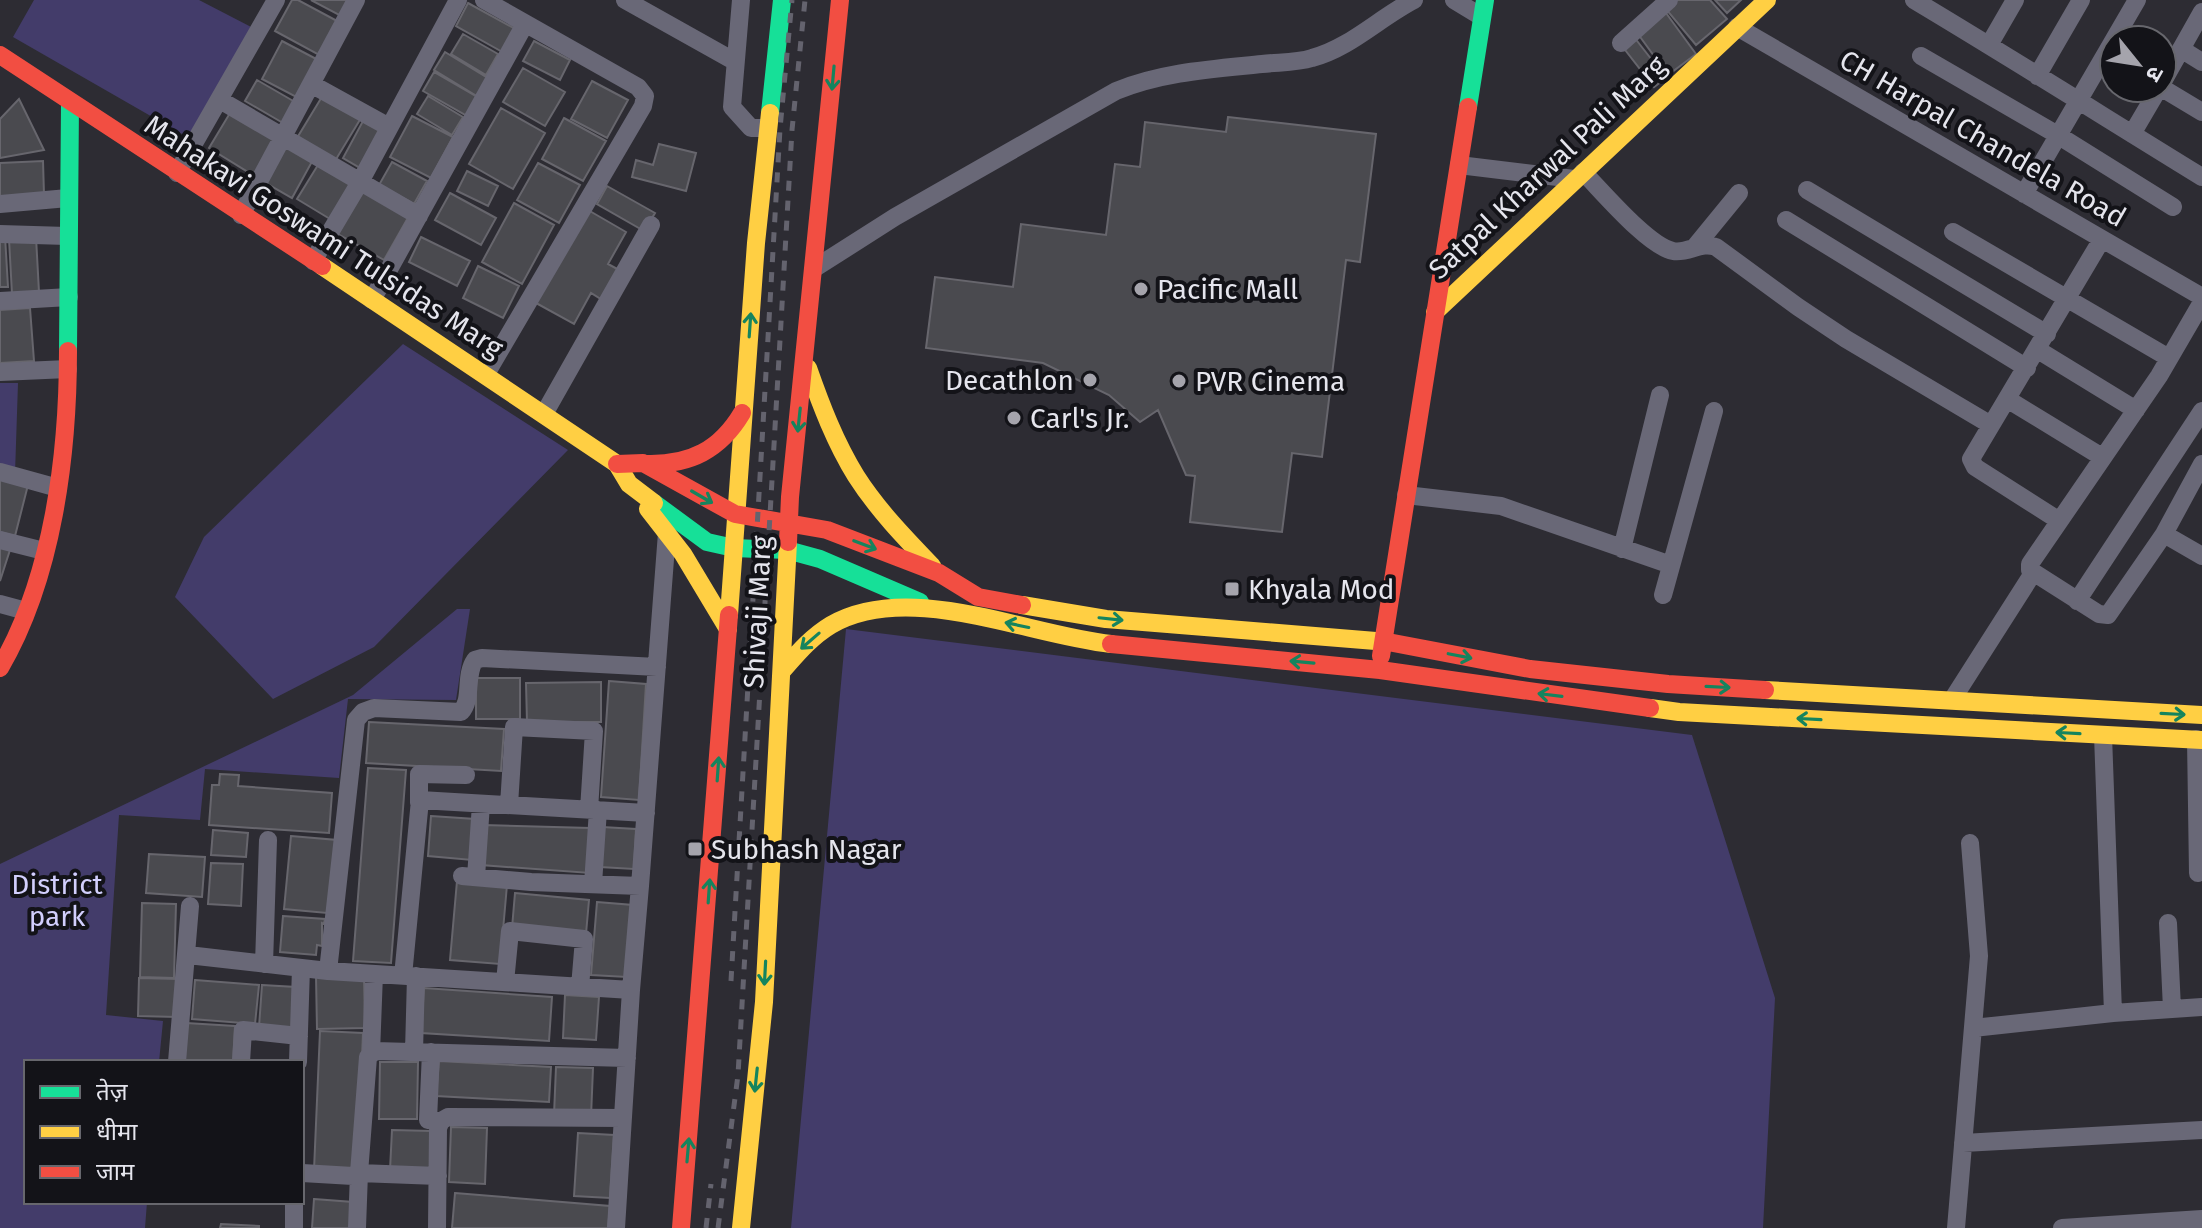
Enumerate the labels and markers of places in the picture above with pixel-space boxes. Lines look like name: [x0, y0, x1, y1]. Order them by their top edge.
place label: Pacific Mall: [1157, 273, 1298, 306]
marker: Pacific Mall: [1132, 280, 1150, 298]
place label: Decathlon: [945, 364, 1074, 397]
place label: PVR Cinema: [1195, 365, 1345, 398]
marker: Decathlon: [1081, 371, 1099, 389]
marker: PVR Cinema: [1170, 372, 1188, 390]
place label: Carl's Jr.: [1030, 402, 1129, 435]
marker: Carl's Jr.: [1005, 409, 1023, 427]
place label: Khyala Mod: [1248, 573, 1395, 606]
marker: Khyala Mod: [1223, 580, 1241, 598]
place label: Subhash Nagar: [711, 833, 902, 866]
marker: Subhash Nagar: [686, 840, 704, 858]

